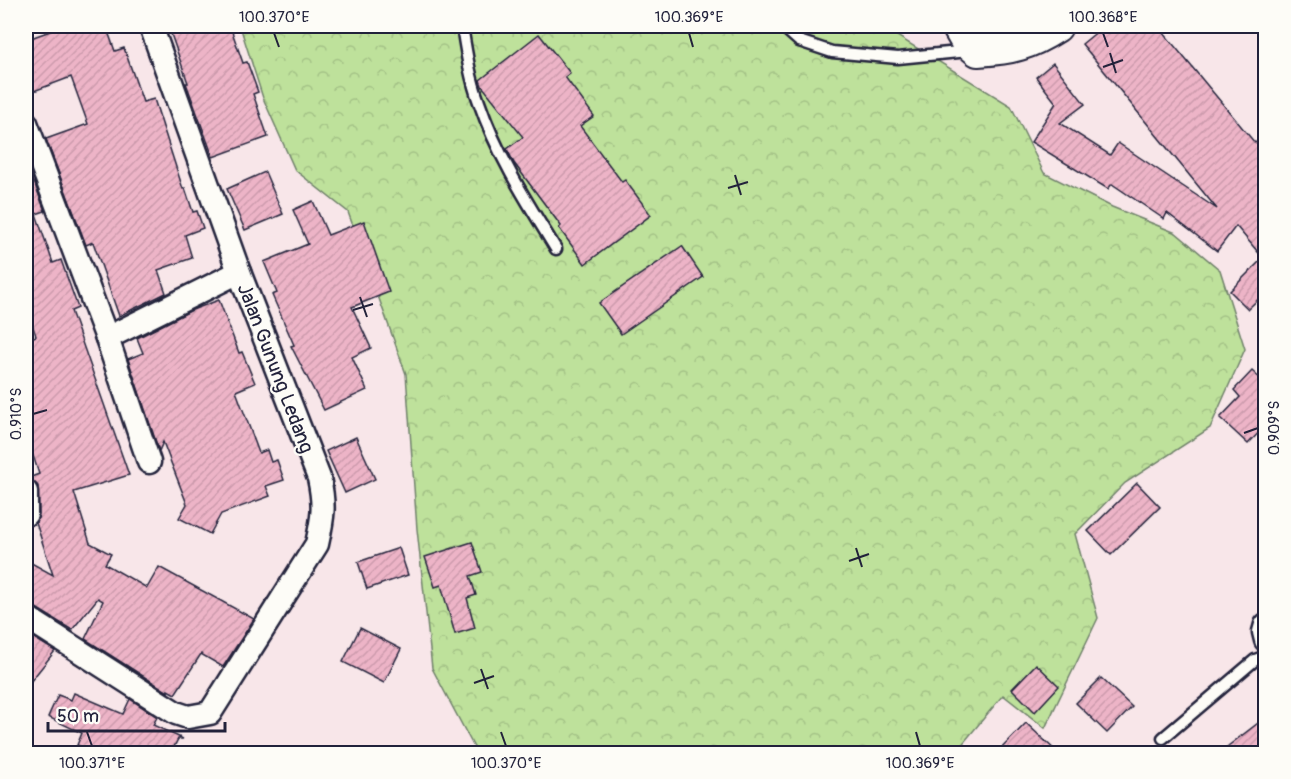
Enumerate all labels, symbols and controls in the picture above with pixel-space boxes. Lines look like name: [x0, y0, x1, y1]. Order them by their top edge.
text: 100.370°E: [239, 8, 309, 27]
text: 100.369°E: [655, 8, 724, 27]
text: 100.368°E: [1069, 8, 1138, 27]
street label: Jalan Gunung Ledang: [232, 280, 319, 456]
text: 0.910°S: [7, 388, 26, 440]
text: 0.909°S: [1265, 401, 1284, 455]
scale bar: [48, 695, 225, 733]
text: 50 m: [57, 705, 99, 728]
text: 100.371°E: [59, 754, 125, 773]
text: 100.370°E: [471, 754, 541, 773]
text: 100.369°E: [886, 754, 955, 773]

